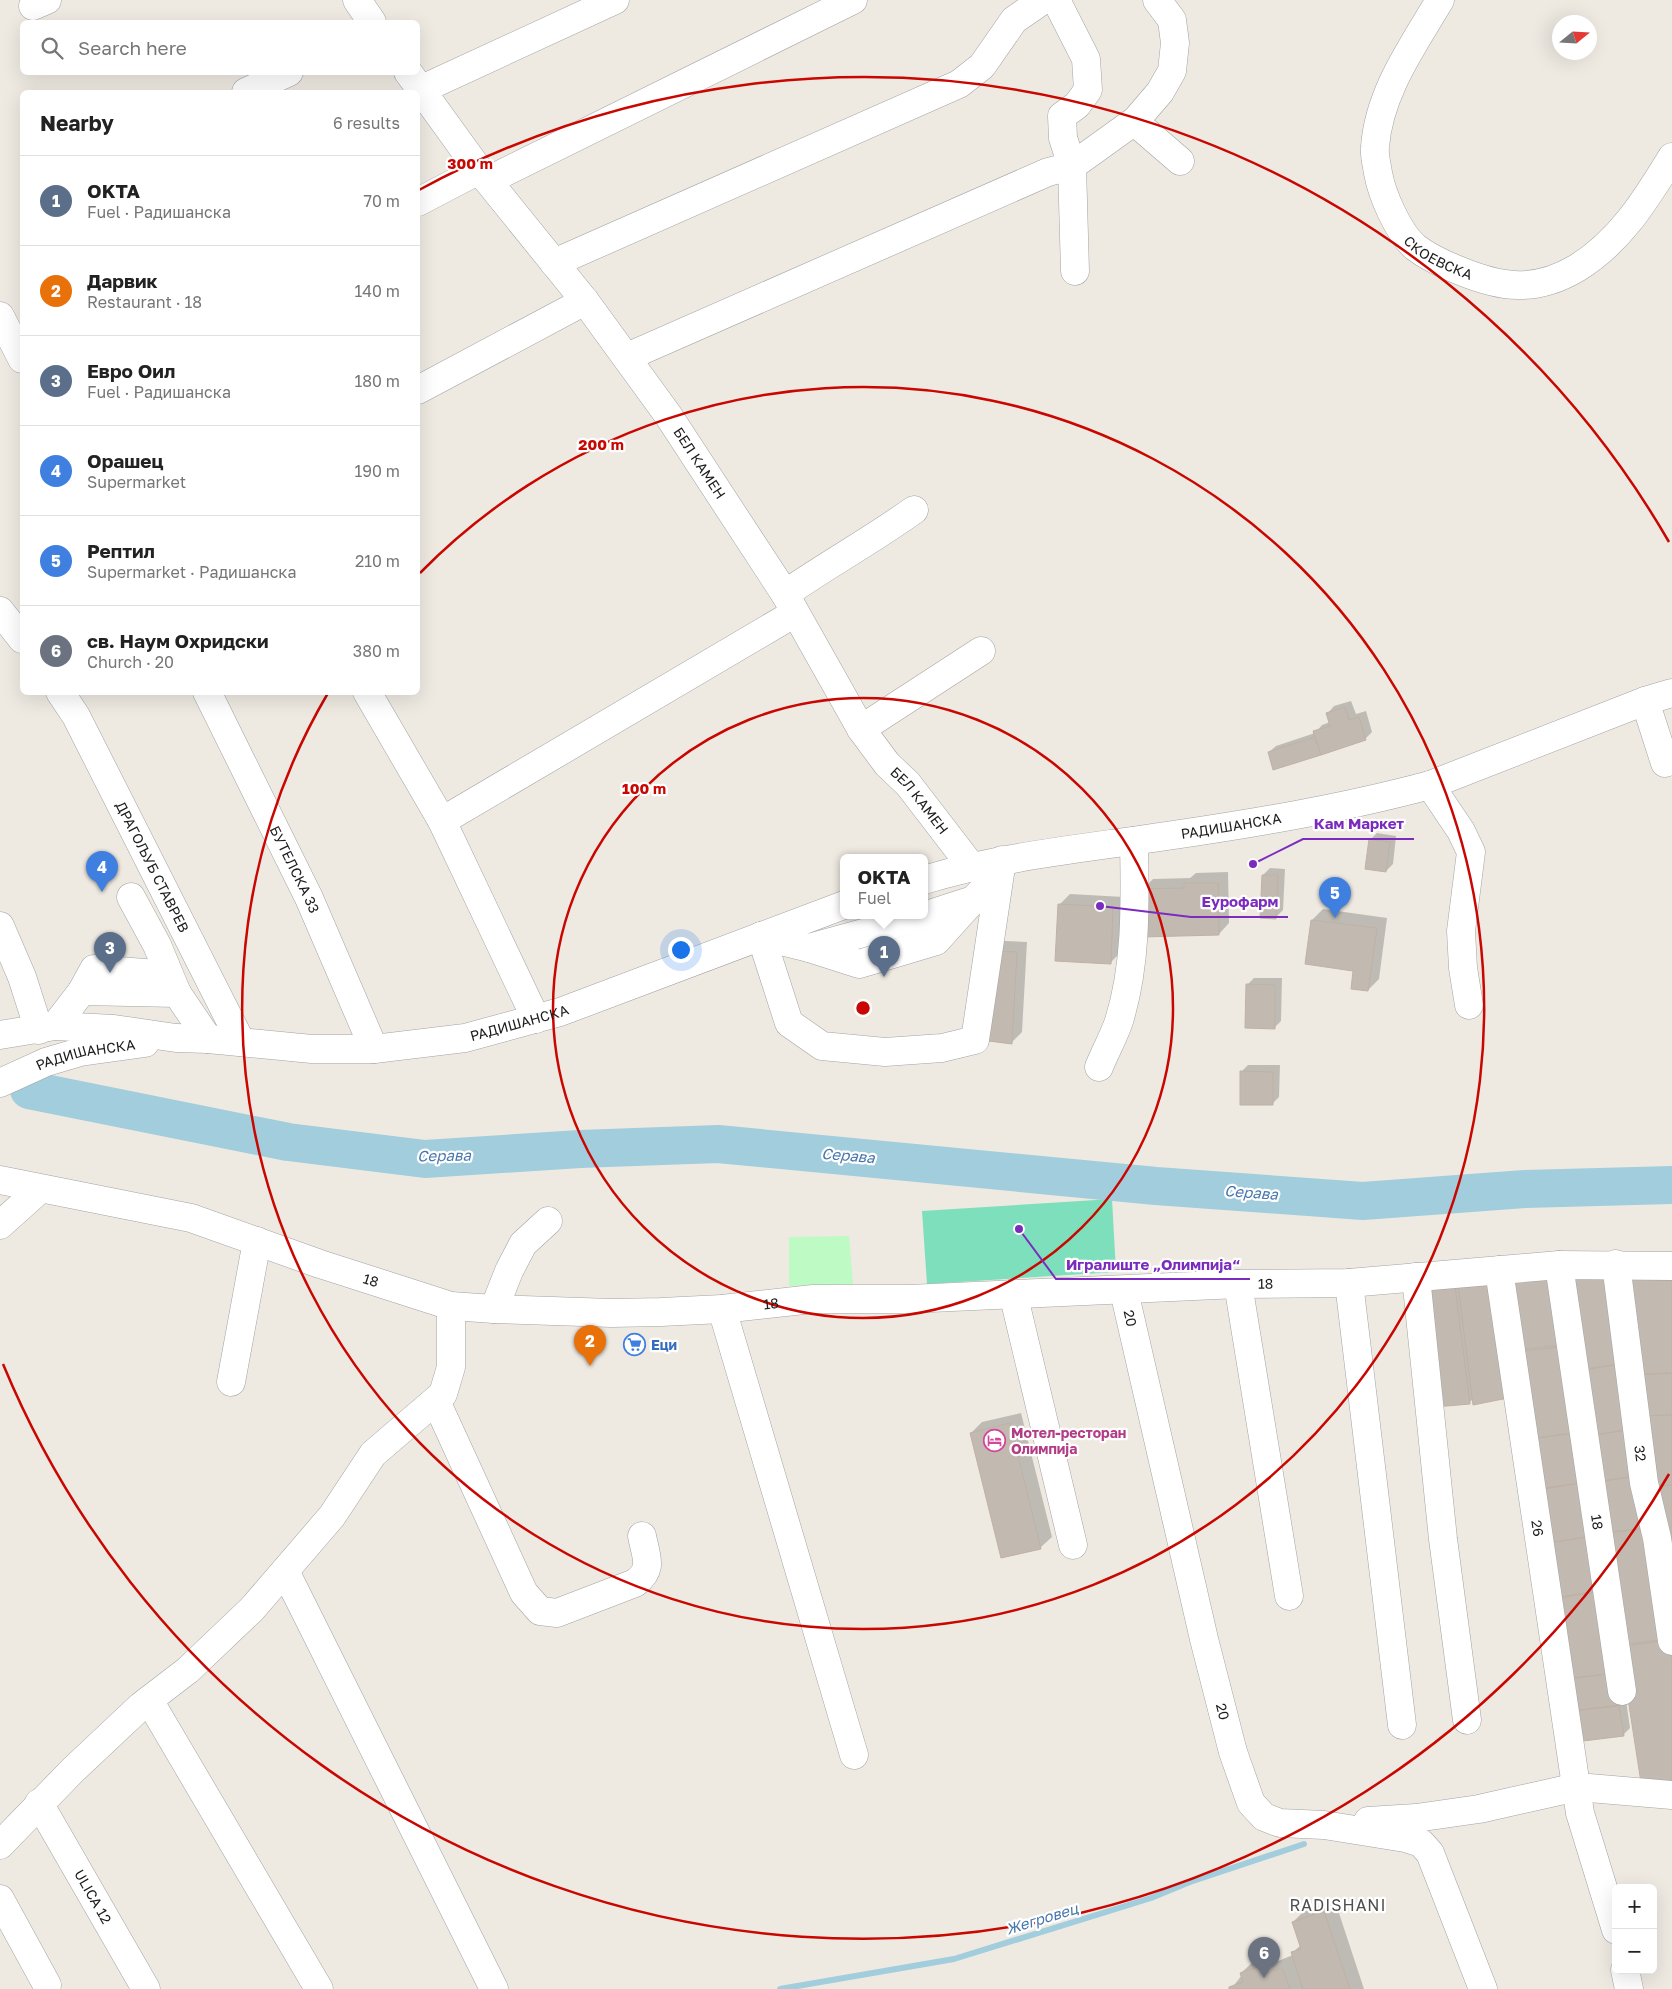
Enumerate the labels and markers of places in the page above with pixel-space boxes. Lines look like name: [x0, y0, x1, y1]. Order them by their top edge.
callout: Кам Маркет: [1303, 809, 1414, 839]
pin: 4: [86, 851, 118, 892]
pin: 5: [1319, 877, 1351, 918]
callout: Еурофарм: [1191, 887, 1288, 917]
pin: 3: [94, 932, 126, 973]
pin: 1: [868, 936, 900, 977]
centre of rings: [854, 999, 872, 1017]
callout: Игралиште „Олимпија“: [1056, 1249, 1250, 1279]
pin: 2: [574, 1325, 606, 1366]
supermarket icon: Еци: [623, 1333, 647, 1357]
place label: Еци: [651, 1336, 677, 1353]
place label: Мотел-ресторан Олимпија: [1011, 1424, 1126, 1457]
hotel icon: Мотел-ресторан Олимпија: [983, 1429, 1007, 1453]
pin: 6: [1248, 1937, 1280, 1978]

